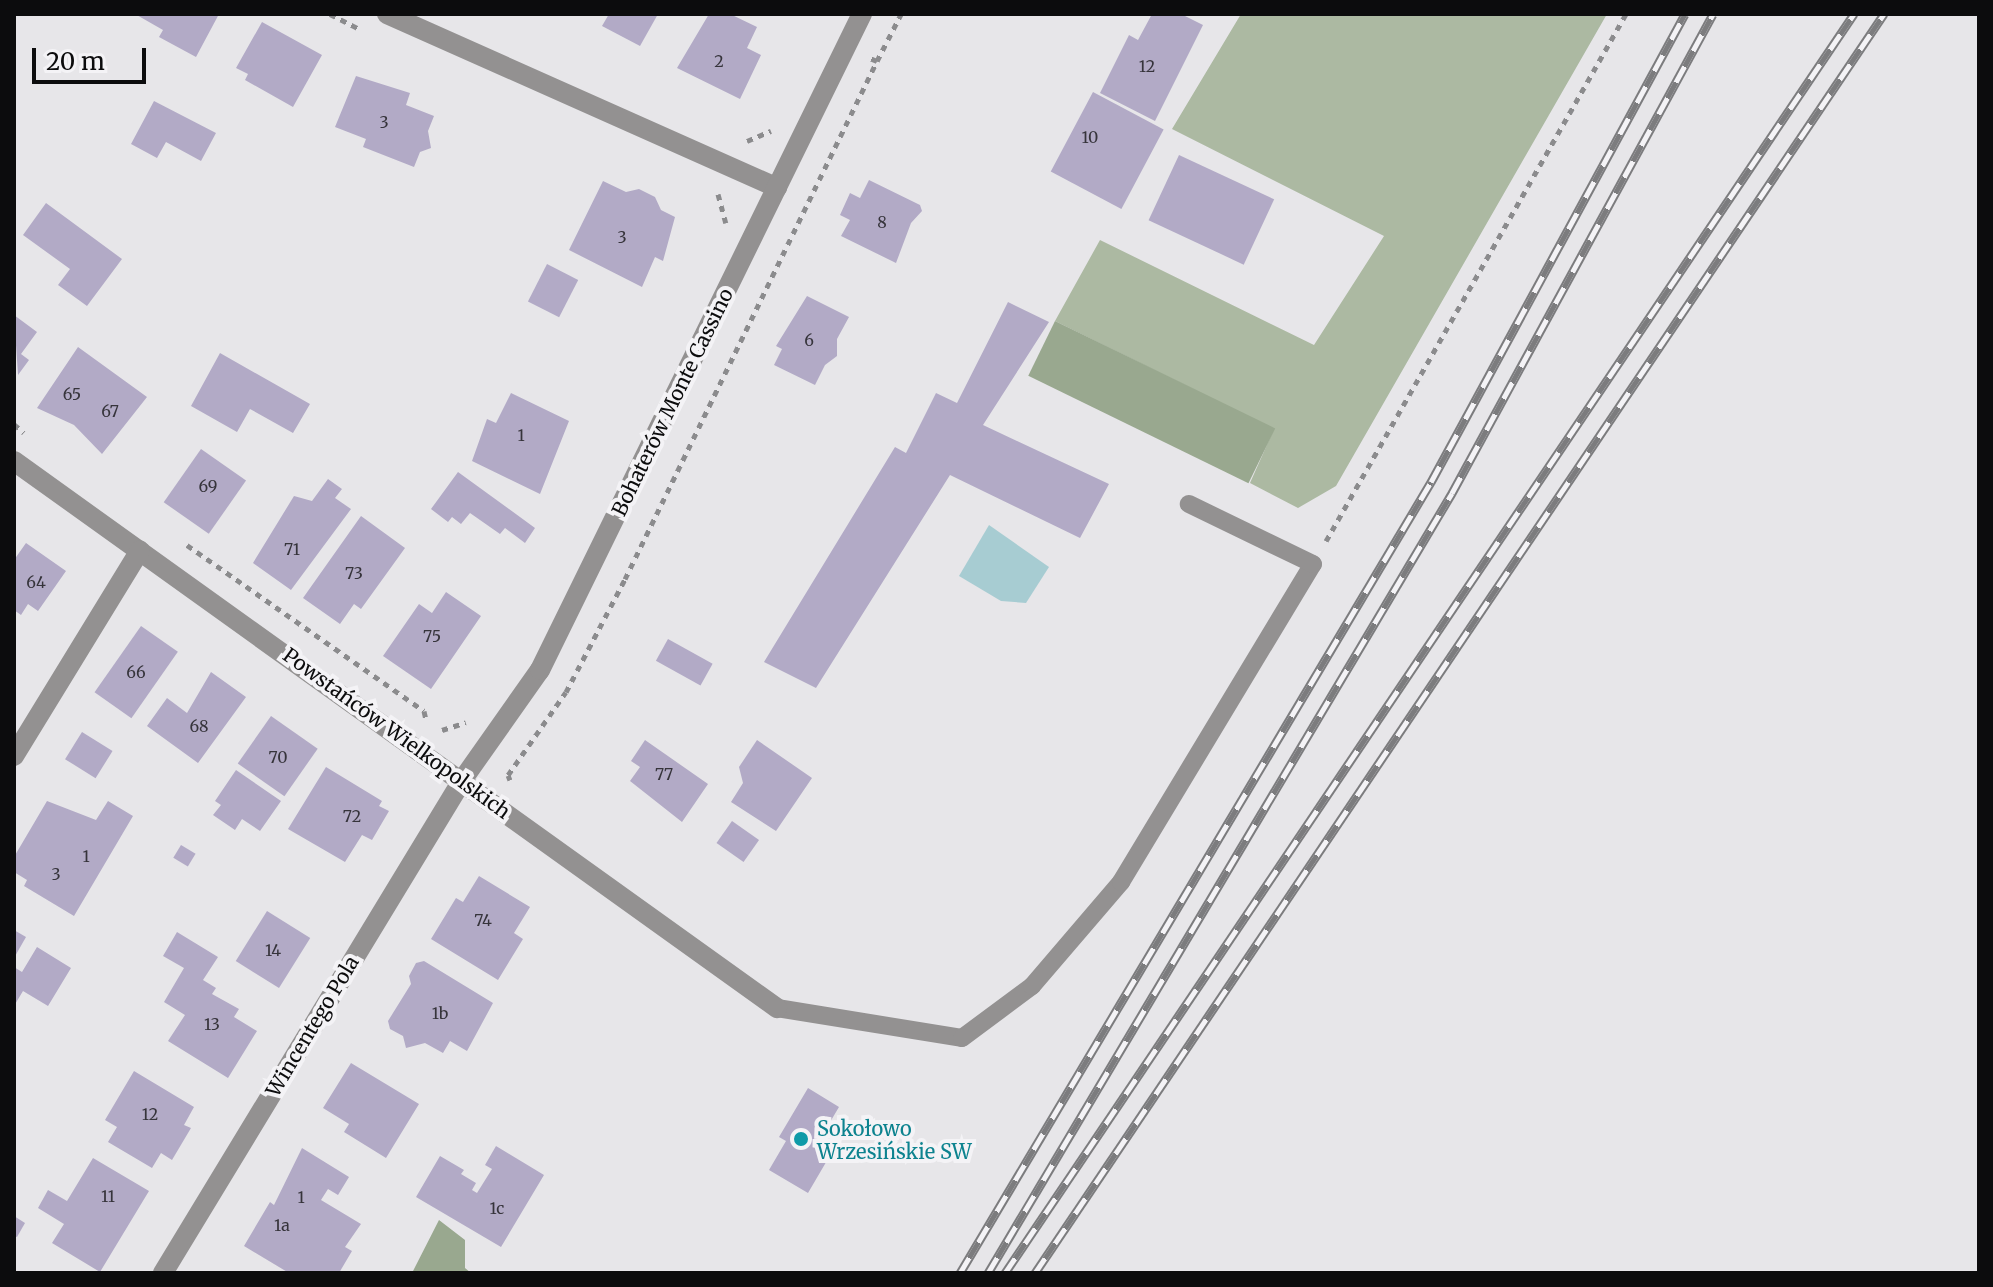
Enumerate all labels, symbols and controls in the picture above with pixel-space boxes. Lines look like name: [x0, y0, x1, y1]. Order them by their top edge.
scale bar: [36, 32, 150, 82]
text: 20 m: [46, 46, 105, 77]
house number: 2: [714, 51, 724, 71]
house number: 12: [1139, 56, 1155, 76]
house number: 3: [379, 112, 389, 132]
house number: 10: [1082, 127, 1098, 147]
house number: 8: [877, 212, 887, 232]
house number: 3: [617, 227, 627, 247]
street label: Bohaterów Monte Cassino: [606, 284, 738, 520]
house number: 6: [804, 330, 814, 350]
house number: 65: [63, 384, 81, 404]
house number: 67: [101, 401, 119, 421]
house number: 1: [517, 425, 525, 445]
house number: 69: [199, 476, 217, 496]
house number: 71: [284, 539, 300, 559]
house number: 73: [345, 563, 363, 583]
house number: 64: [26, 572, 46, 592]
house number: 75: [423, 626, 441, 646]
street label: Powstańców Wielkopolskich: [279, 642, 515, 824]
house number: 66: [126, 662, 146, 682]
house number: 68: [189, 716, 209, 736]
house number: 70: [269, 747, 287, 767]
house number: 77: [655, 764, 673, 784]
house number: 72: [343, 806, 361, 826]
house number: 1: [82, 846, 90, 866]
house number: 3: [51, 864, 61, 884]
house number: 74: [474, 910, 492, 930]
house number: 14: [265, 940, 281, 960]
street label: Wincentego Pola: [261, 951, 363, 1101]
house number: 1b: [432, 1003, 448, 1023]
house number: 13: [204, 1014, 220, 1034]
house number: 12: [142, 1104, 158, 1124]
place label: Sokołowo Wrzesińskie SW: [817, 1116, 972, 1163]
marker: Sokołowo Wrzesińskie SW: [792, 1130, 810, 1148]
house number: 11: [101, 1186, 115, 1206]
house number: 1: [297, 1187, 305, 1207]
house number: 1c: [490, 1198, 504, 1218]
house number: 1a: [274, 1215, 290, 1235]

